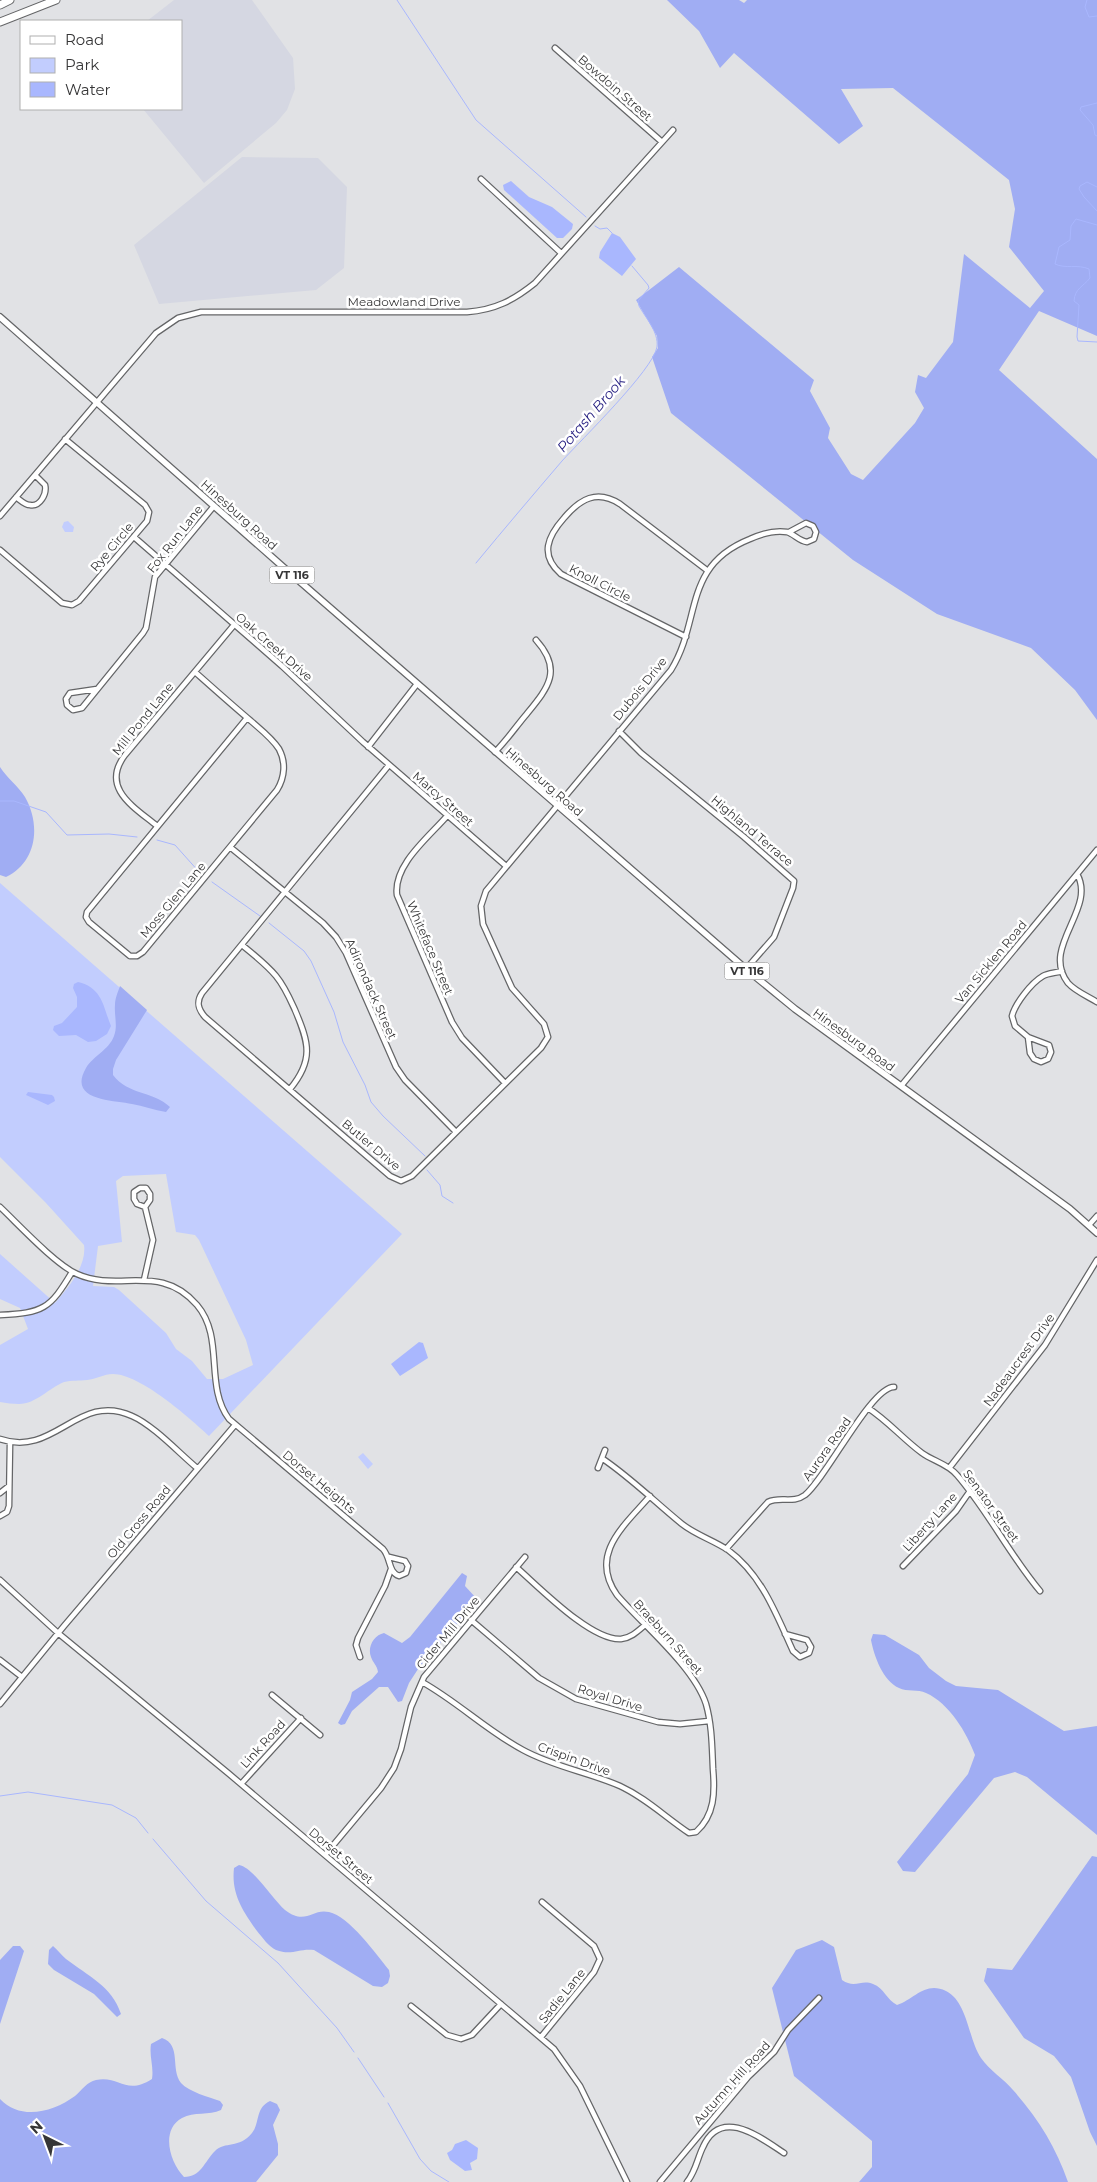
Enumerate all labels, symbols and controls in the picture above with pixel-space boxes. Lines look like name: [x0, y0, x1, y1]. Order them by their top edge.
legend: [20, 20, 182, 110]
text: Road: [65, 30, 104, 49]
street label: Bowdoin Street: [575, 51, 656, 124]
text: Park: [65, 55, 99, 74]
text: Water: [65, 80, 111, 99]
street label: Meadowland Drive: [348, 294, 460, 309]
water label: Potash Brook: [553, 372, 630, 456]
street label: Hinesburg Road: [198, 476, 281, 553]
street label: Fox Run Lane: [144, 502, 206, 576]
street label: Rye Circle: [87, 519, 136, 574]
street label: Knoll Circle: [567, 561, 634, 604]
road number: VT 116: [270, 566, 314, 584]
street label: Oak Creek Drive: [233, 609, 316, 684]
street label: Dubois Drive: [609, 654, 670, 723]
street label: Mill Pond Lane: [109, 679, 177, 758]
street label: Hinesburg Road: [502, 744, 586, 819]
street label: Marcy Street: [410, 768, 477, 829]
street label: Highland Terrace: [708, 792, 796, 869]
street label: Moss Glen Lane: [137, 859, 209, 941]
street label: Whiteface Street: [404, 899, 457, 997]
street label: Van Sicklen Road: [952, 917, 1030, 1006]
street label: Adirondack Street: [343, 936, 400, 1042]
road number: VT 116: [724, 962, 770, 979]
street label: Hinesburg Road: [810, 1005, 898, 1074]
street label: Butler Drive: [339, 1116, 404, 1173]
street label: Nadeaucrest Drive: [980, 1310, 1057, 1409]
street label: Aurora Road: [799, 1414, 854, 1484]
street label: Dorset Heights: [280, 1447, 359, 1517]
street label: Senator Street: [960, 1466, 1023, 1545]
street label: Old Cross Road: [103, 1482, 174, 1562]
street label: Liberty Lane: [899, 1489, 960, 1554]
street label: Cider Mill Drive: [413, 1593, 483, 1672]
street label: Braeburn Street: [631, 1596, 706, 1678]
street label: Royal Drive: [576, 1681, 644, 1715]
street label: Link Road: [237, 1716, 288, 1771]
street label: Crispin Drive: [536, 1738, 613, 1779]
street label: Dorset Street: [306, 1824, 377, 1887]
street label: Sadie Lane: [535, 1965, 588, 2026]
street label: Autumn Hill Road: [690, 2038, 773, 2128]
north arrow: [20, 2112, 70, 2162]
text: N: [26, 2117, 47, 2138]

